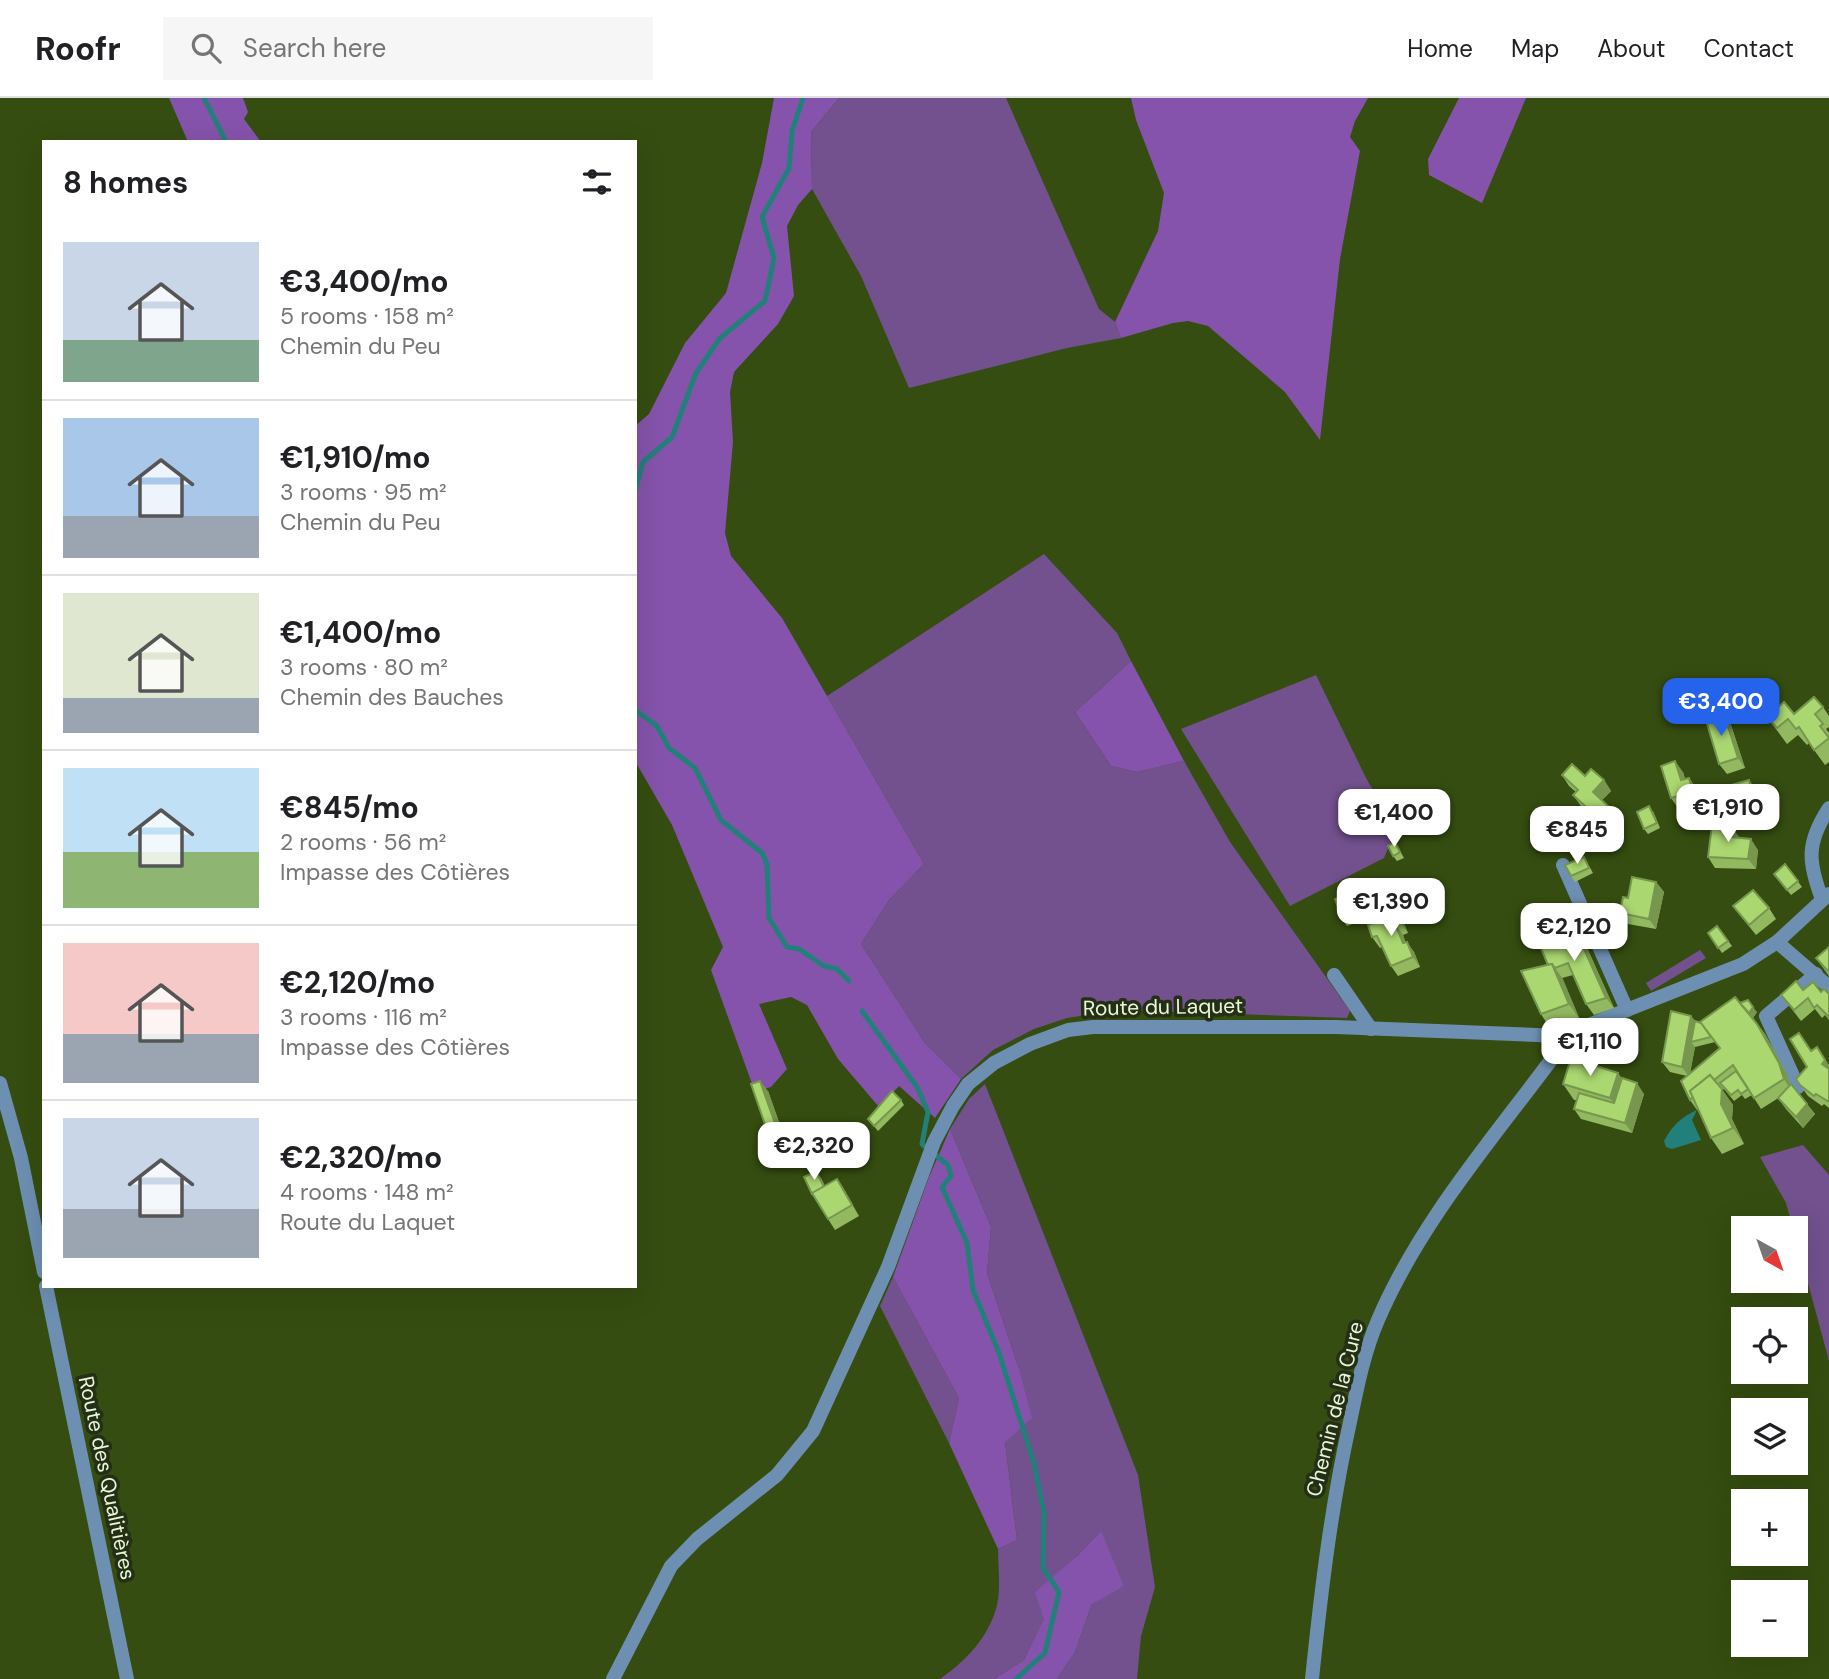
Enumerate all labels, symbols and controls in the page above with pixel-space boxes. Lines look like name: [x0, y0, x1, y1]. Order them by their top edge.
search box: [163, 17, 653, 80]
text: Roofr: [35, 27, 121, 70]
icon: search: [187, 29, 225, 67]
text: Search here: [243, 31, 386, 65]
text: Home: [1407, 33, 1473, 64]
text: Map: [1511, 33, 1559, 64]
text: About: [1597, 33, 1666, 64]
text: Contact: [1704, 33, 1794, 64]
text: 8 homes: [63, 163, 188, 202]
icon: filters: [578, 163, 616, 201]
text: €3,400/mo: [280, 262, 448, 301]
icon: home: [119, 270, 203, 354]
text: 5 rooms · 158 m²: [280, 301, 454, 331]
text: Chemin du Peu: [280, 331, 441, 361]
text: €1,910/mo: [280, 438, 430, 477]
icon: home: [119, 446, 203, 530]
text: 3 rooms · 95 m²: [280, 477, 447, 507]
text: Chemin du Peu: [280, 507, 441, 537]
text: €1,400/mo: [280, 613, 441, 652]
icon: home: [119, 621, 203, 705]
text: 3 rooms · 80 m²: [280, 652, 448, 682]
pin: €3,400: [1664, 678, 1778, 738]
text: Chemin des Bauches: [280, 682, 504, 712]
text: €3,400: [1678, 686, 1764, 716]
pin: €1,910: [1671, 784, 1785, 844]
text: €845/mo: [280, 788, 419, 827]
pin: €1,400: [1337, 790, 1451, 849]
text: €1,910: [1692, 792, 1764, 822]
icon: home: [119, 796, 203, 880]
text: €1,400: [1354, 797, 1434, 827]
pin: €845: [1536, 806, 1618, 866]
text: €845: [1546, 814, 1608, 844]
text: 2 rooms · 56 m²: [280, 827, 446, 857]
text: Impasse des Côtières: [280, 857, 510, 887]
pin: €1,390: [1334, 878, 1448, 938]
text: €1,390: [1353, 886, 1429, 916]
pin: €2,120: [1517, 904, 1631, 963]
text: €2,120: [1537, 911, 1611, 941]
text: €2,120/mo: [280, 963, 435, 1002]
icon: home: [119, 971, 203, 1055]
street label: Route du Laquet: [1083, 992, 1243, 1022]
text: 3 rooms · 116 m²: [280, 1002, 447, 1032]
pin: €1,110: [1533, 1018, 1647, 1078]
text: €1,110: [1557, 1026, 1623, 1056]
text: Impasse des Côtières: [280, 1032, 510, 1062]
pin: €2,320: [757, 1122, 871, 1182]
text: €2,320: [774, 1130, 854, 1160]
text: €2,320/mo: [280, 1138, 442, 1177]
icon: home: [119, 1146, 203, 1230]
text: 4 rooms · 148 m²: [280, 1177, 454, 1207]
text: Route du Laquet: [280, 1207, 455, 1237]
north arrow: [1731, 1216, 1808, 1293]
map controls: [1731, 1216, 1808, 1657]
button: locate: [1731, 1307, 1808, 1384]
street label: Chemin de la Cure: [1300, 1319, 1370, 1499]
street label: Route des Qualitières: [72, 1374, 142, 1582]
button: layers: [1731, 1398, 1808, 1475]
button: +: [1731, 1489, 1808, 1566]
button: −: [1731, 1580, 1808, 1657]

